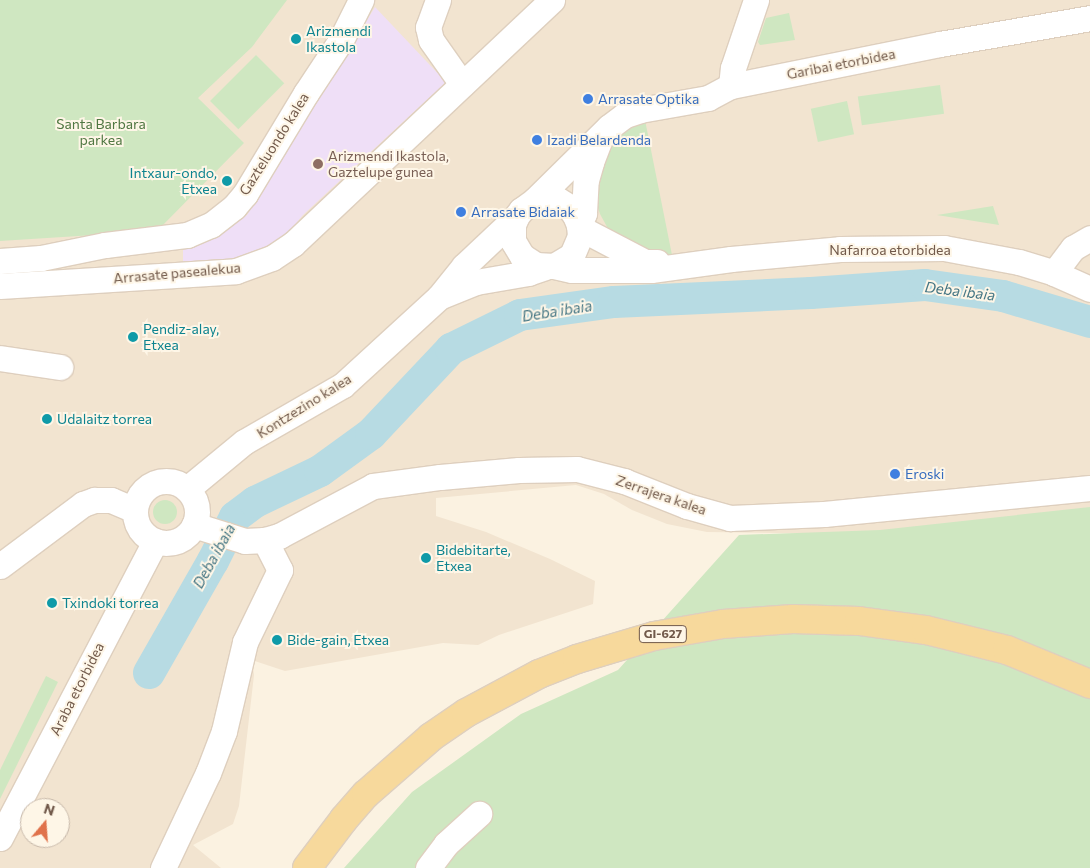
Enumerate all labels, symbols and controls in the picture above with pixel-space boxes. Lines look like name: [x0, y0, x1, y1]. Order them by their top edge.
place label: Arizmendi Ikastola: [306, 23, 371, 56]
marker: Arizmendi Ikastola: [290, 33, 302, 45]
street label: Garibai etorbidea: [785, 45, 897, 83]
street label: Gazteluondo kalea: [236, 90, 312, 198]
place label: Arrasate Optika: [598, 91, 699, 107]
marker: Arrasate Optika: [582, 93, 594, 105]
park label: Santa Barbara parkea: [56, 116, 146, 148]
place label: Izadi Belardenda: [547, 132, 651, 148]
marker: Izadi Belardenda: [531, 134, 543, 146]
place label: Arizmendi Ikastola, Gaztelupe gunea: [328, 148, 449, 180]
marker: Arizmendi Ikastola, Gaztelupe gunea: [312, 158, 324, 170]
place label: Intxaur-ondo, Etxea: [130, 165, 217, 198]
marker: Intxaur-ondo, Etxea: [221, 175, 233, 187]
place label: Arrasate Bidaiak: [471, 204, 575, 220]
marker: Arrasate Bidaiak: [455, 206, 467, 218]
street label: Nafarroa etorbidea: [829, 242, 951, 258]
street label: Arrasate pasealekua: [113, 259, 241, 287]
water label: Deba ibaia: [924, 278, 996, 304]
water label: Deba ibaia: [521, 297, 593, 325]
place label: Pendiz-alay, Etxea: [143, 321, 219, 354]
marker: Pendiz-alay, Etxea: [127, 331, 139, 343]
street label: Kontzezino kalea: [254, 370, 354, 442]
place label: Udalaitz torrea: [57, 411, 152, 427]
marker: Udalaitz torrea: [41, 413, 53, 425]
place label: Eroski: [905, 466, 944, 482]
marker: Eroski: [889, 468, 901, 480]
street label: Zerrajera kalea: [613, 472, 709, 518]
water label: Deba ibaia: [189, 521, 239, 591]
place label: Bidebitarte, Etxea: [436, 542, 511, 574]
marker: Bidebitarte, Etxea: [420, 552, 432, 564]
place label: Txindoki torrea: [62, 595, 159, 611]
marker: Txindoki torrea: [46, 597, 58, 609]
road number: GI-627: [638, 624, 688, 644]
place label: Bide-gain, Etxea: [287, 632, 389, 648]
marker: Bide-gain, Etxea: [271, 634, 283, 646]
street label: Araba etorbidea: [46, 640, 108, 738]
north arrow: [20, 798, 70, 848]
text: N: [42, 800, 57, 819]

